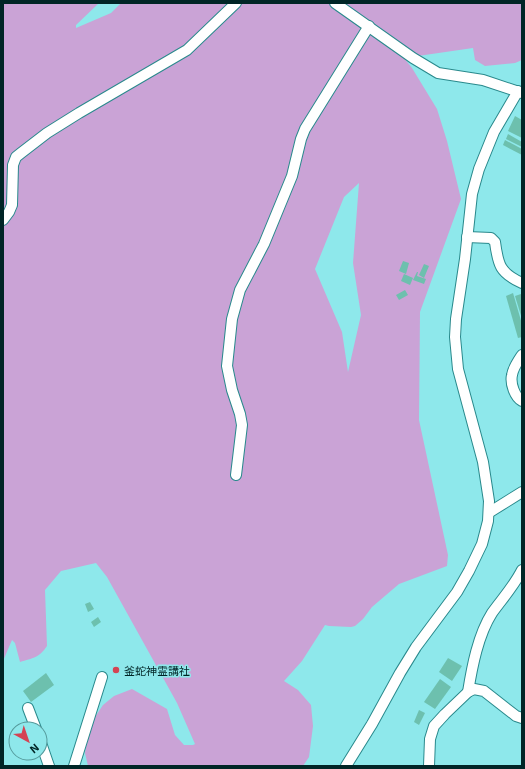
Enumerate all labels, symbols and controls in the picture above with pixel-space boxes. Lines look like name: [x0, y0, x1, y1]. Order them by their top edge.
place label: 釜蛇神霊講社: [124, 664, 190, 677]
marker: 釜蛇神霊講社: [111, 665, 121, 675]
north arrow: [8, 721, 48, 761]
text: N: [27, 742, 42, 757]

